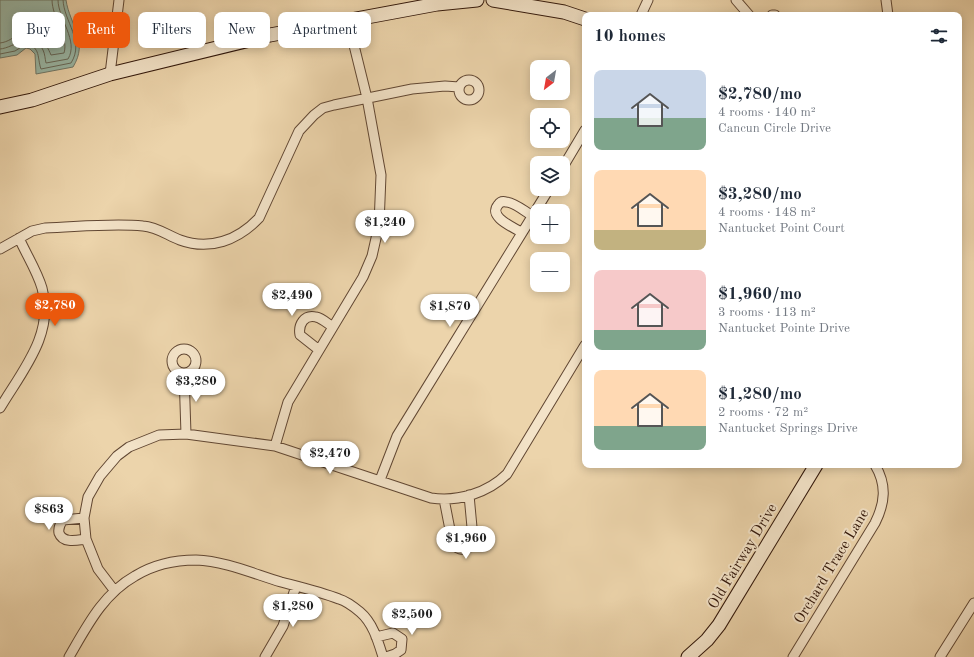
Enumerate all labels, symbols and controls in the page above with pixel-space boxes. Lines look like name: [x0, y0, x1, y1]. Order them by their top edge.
chip: Buy: [12, 12, 65, 48]
chip: Rent: [73, 12, 130, 48]
chip: Filters: [138, 12, 206, 48]
chip: New: [214, 12, 270, 48]
chip: Apartment: [278, 12, 371, 48]
icon: filters: [928, 25, 950, 47]
text: 10 homes: [594, 28, 666, 45]
north arrow: [530, 60, 570, 100]
map controls: [530, 60, 570, 292]
icon: home: [626, 86, 674, 134]
text: $2,780/mo: [718, 86, 802, 103]
text: 4 rooms · 140 m²: [718, 106, 816, 119]
button: locate: [530, 108, 570, 148]
text: Cancun Circle Drive: [718, 122, 831, 135]
button: layers: [530, 156, 570, 196]
icon: home: [626, 186, 674, 234]
text: $3,280/mo: [718, 186, 802, 203]
button: +: [530, 204, 570, 244]
text: 4 rooms · 148 m²: [718, 206, 816, 219]
pin: $1,240: [352, 210, 418, 244]
text: $1,240: [364, 216, 406, 229]
text: Nantucket Point Court: [718, 222, 845, 235]
button: −: [530, 252, 570, 292]
pin: $2,490: [259, 283, 325, 317]
icon: home: [626, 286, 674, 334]
text: $1,960/mo: [718, 286, 802, 303]
text: $2,490: [271, 289, 313, 302]
pin: $2,780: [22, 293, 88, 327]
pin: $1,870: [417, 294, 483, 328]
text: $2,780: [34, 299, 76, 312]
text: $1,870: [429, 300, 471, 313]
text: 3 rooms · 113 m²: [718, 306, 816, 319]
text: Nantucket Pointe Drive: [718, 322, 850, 335]
pin: $3,280: [163, 369, 229, 403]
text: $3,280: [175, 375, 217, 388]
icon: home: [626, 386, 674, 434]
text: $1,280/mo: [718, 386, 802, 403]
text: 2 rooms · 72 m²: [718, 406, 808, 419]
text: Nantucket Springs Drive: [718, 422, 858, 435]
pin: $2,470: [297, 441, 363, 475]
text: $2,470: [309, 447, 351, 460]
pin: $863: [25, 497, 73, 531]
street label: Old Fairway Drive: [706, 501, 781, 612]
text: $863: [34, 503, 64, 516]
street label: Orchard Trace Lane: [792, 507, 873, 627]
pin: $1,960: [433, 526, 499, 560]
text: $1,960: [445, 532, 487, 545]
pin: $1,280: [260, 594, 326, 628]
text: $1,280: [272, 600, 314, 613]
pin: $2,500: [379, 602, 445, 636]
text: $2,500: [391, 608, 433, 621]

